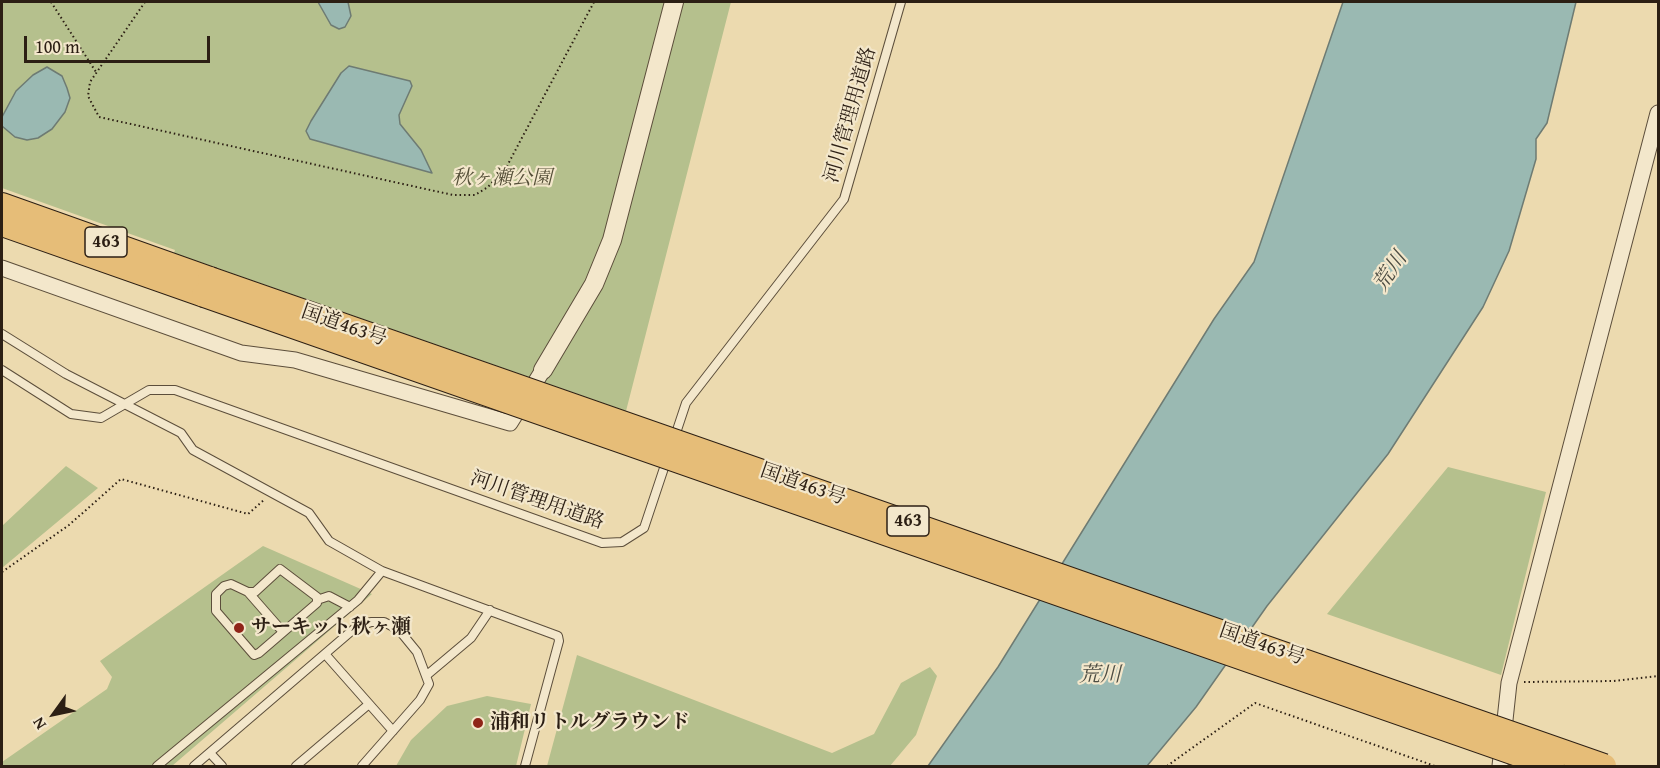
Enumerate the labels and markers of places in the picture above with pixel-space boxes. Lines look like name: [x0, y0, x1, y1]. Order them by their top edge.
place label: サーキット秋ヶ瀬: [251, 616, 411, 640]
marker: サーキット秋ヶ瀬: [232, 621, 246, 635]
place label: 浦和リトルグラウンド: [490, 711, 690, 735]
marker: 浦和リトルグラウンド: [471, 716, 485, 730]

